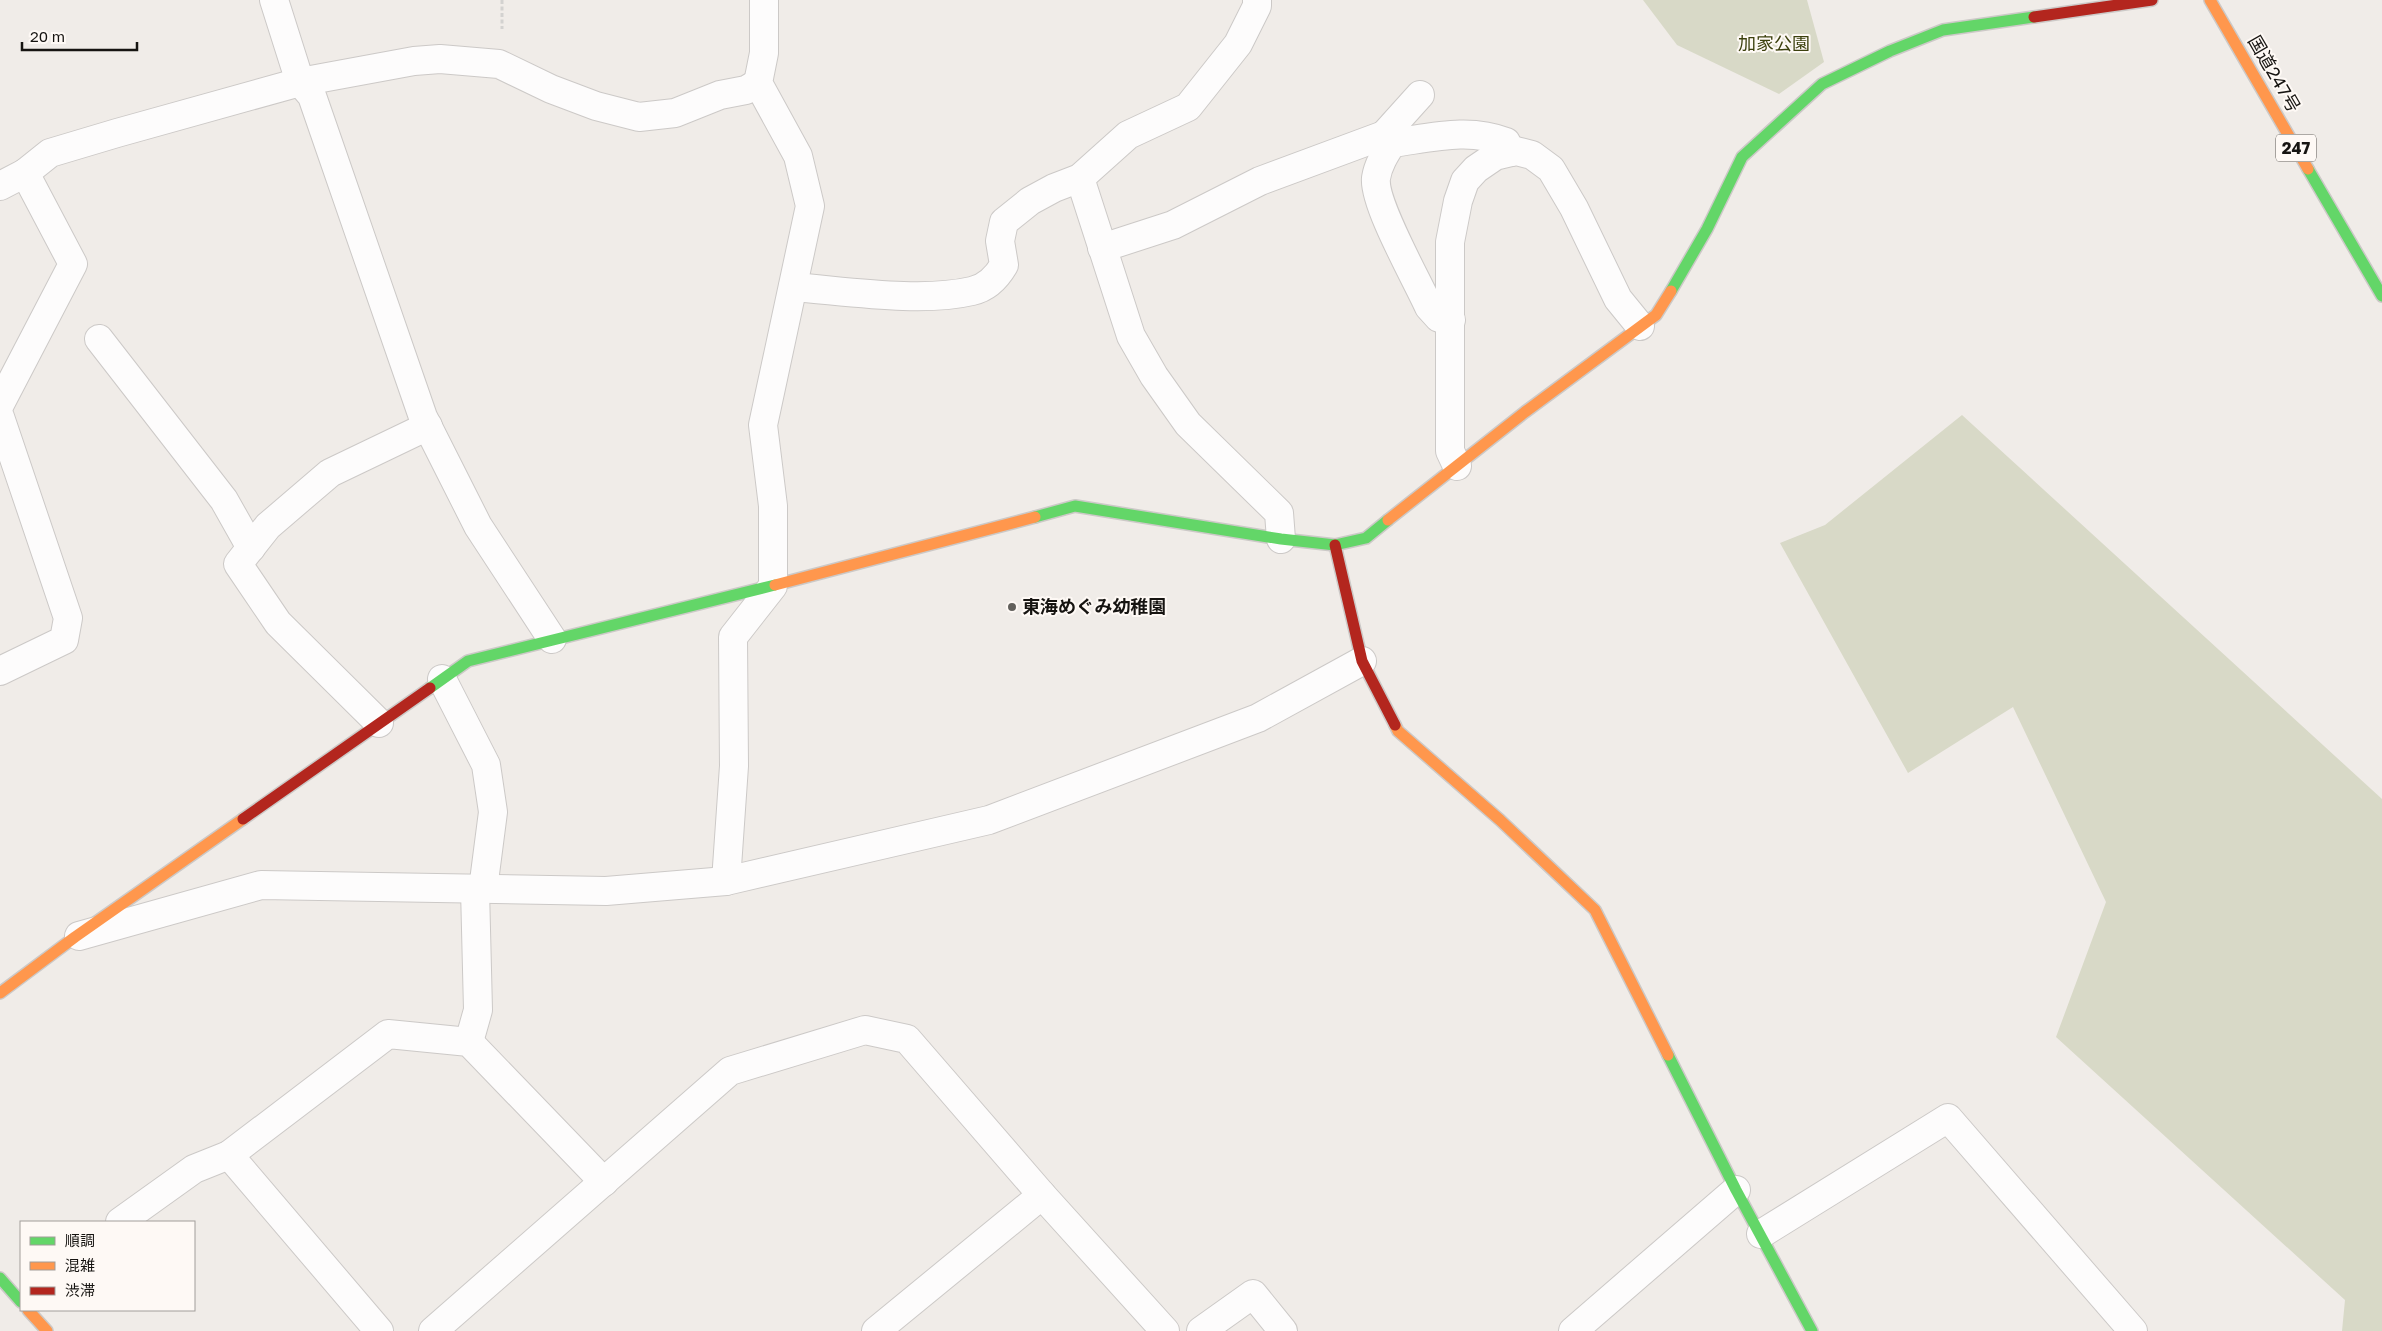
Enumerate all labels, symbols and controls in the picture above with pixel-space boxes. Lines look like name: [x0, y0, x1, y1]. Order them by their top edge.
scale bar: [22, 20, 138, 52]
text: 20 m: [30, 27, 65, 45]
street label: 国道247号: [2244, 31, 2306, 116]
park label: 加家公園: [1738, 32, 1810, 54]
road number: 247: [2276, 134, 2316, 162]
place label: 東海めぐみ幼稚園: [1022, 595, 1167, 617]
marker: 東海めぐみ幼稚園: [1006, 601, 1018, 613]
legend: [20, 1221, 195, 1311]
text: 順調: [65, 1231, 95, 1249]
text: 混雑: [65, 1256, 95, 1274]
text: 渋滞: [65, 1281, 95, 1299]

